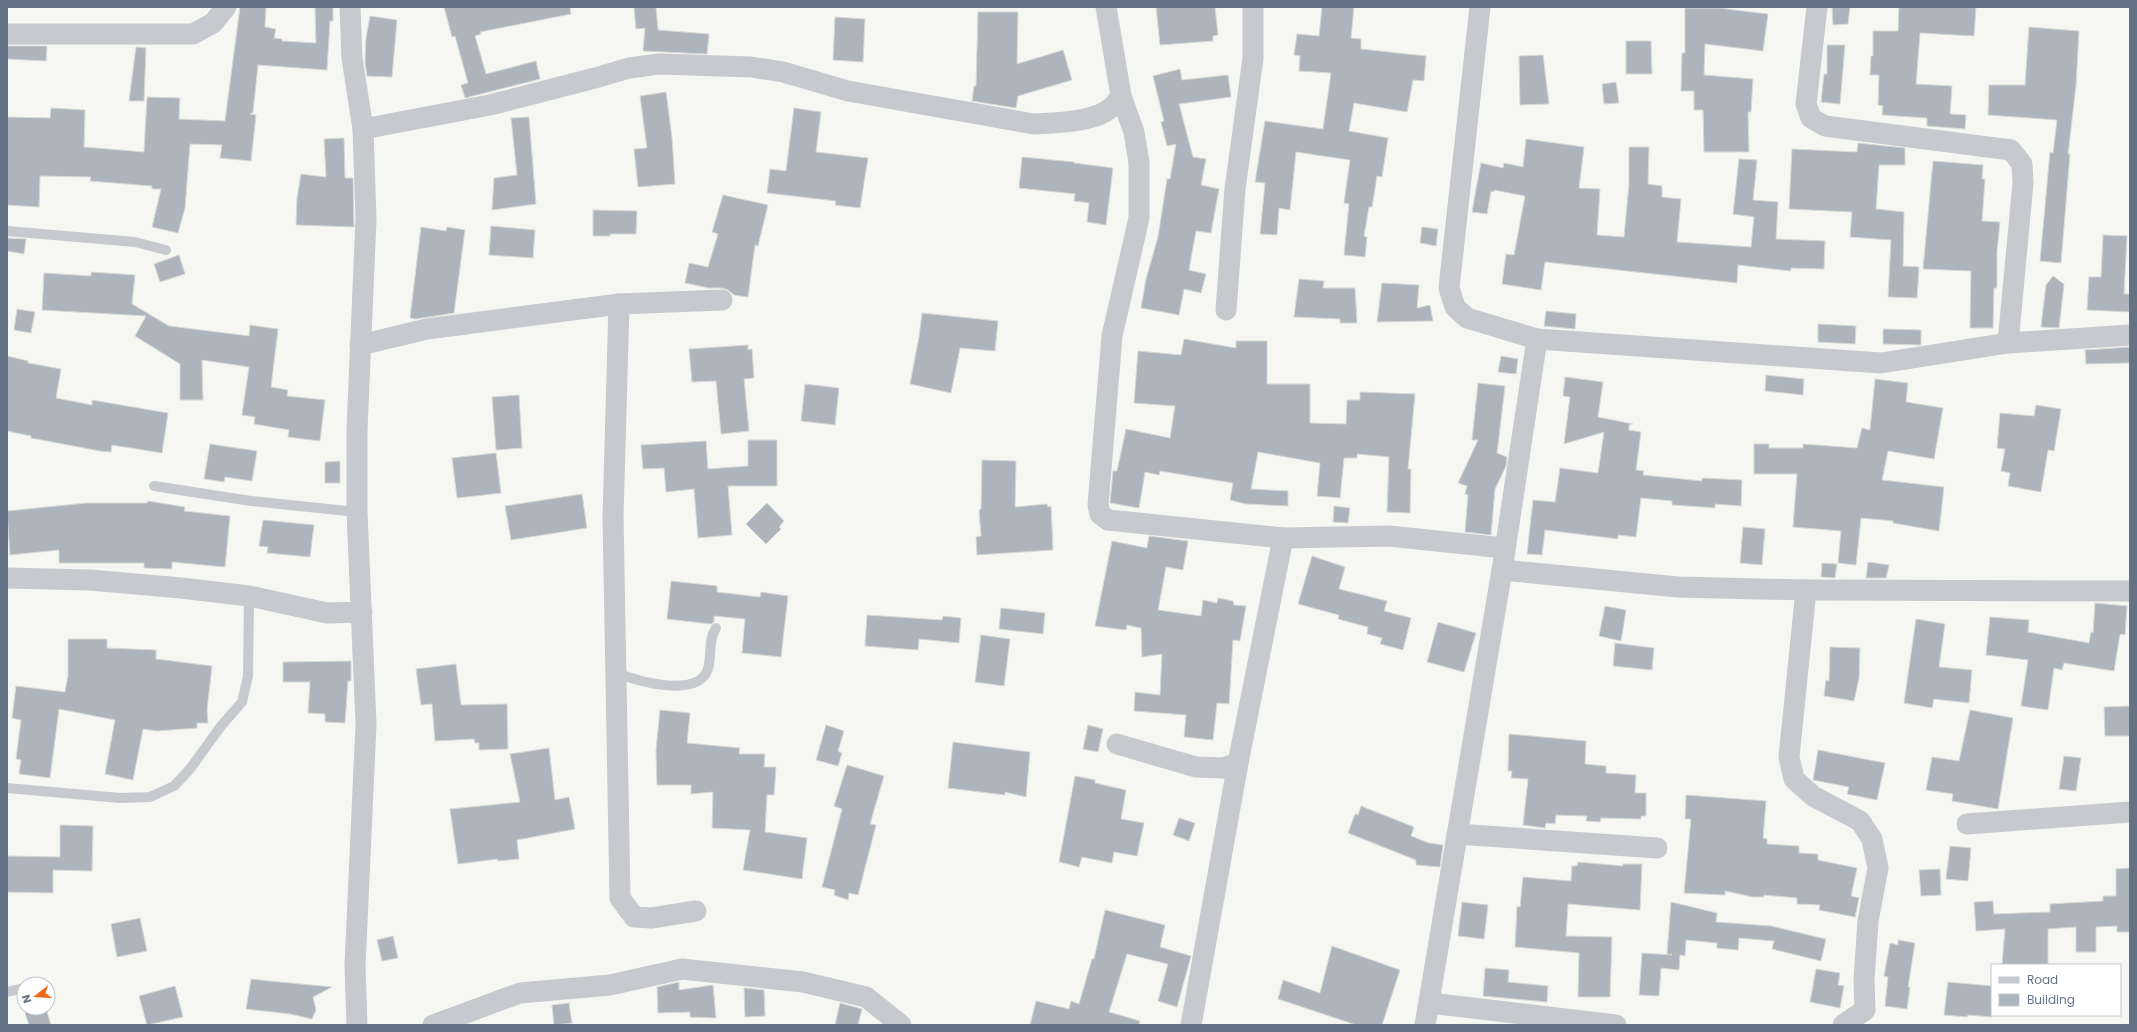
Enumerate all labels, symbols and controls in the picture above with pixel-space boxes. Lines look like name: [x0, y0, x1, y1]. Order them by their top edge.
legend: [1991, 964, 2121, 1016]
text: Road: [2027, 971, 2058, 988]
north arrow: [16, 976, 56, 1016]
text: Building: [2027, 991, 2075, 1008]
text: N: [18, 993, 35, 1005]

